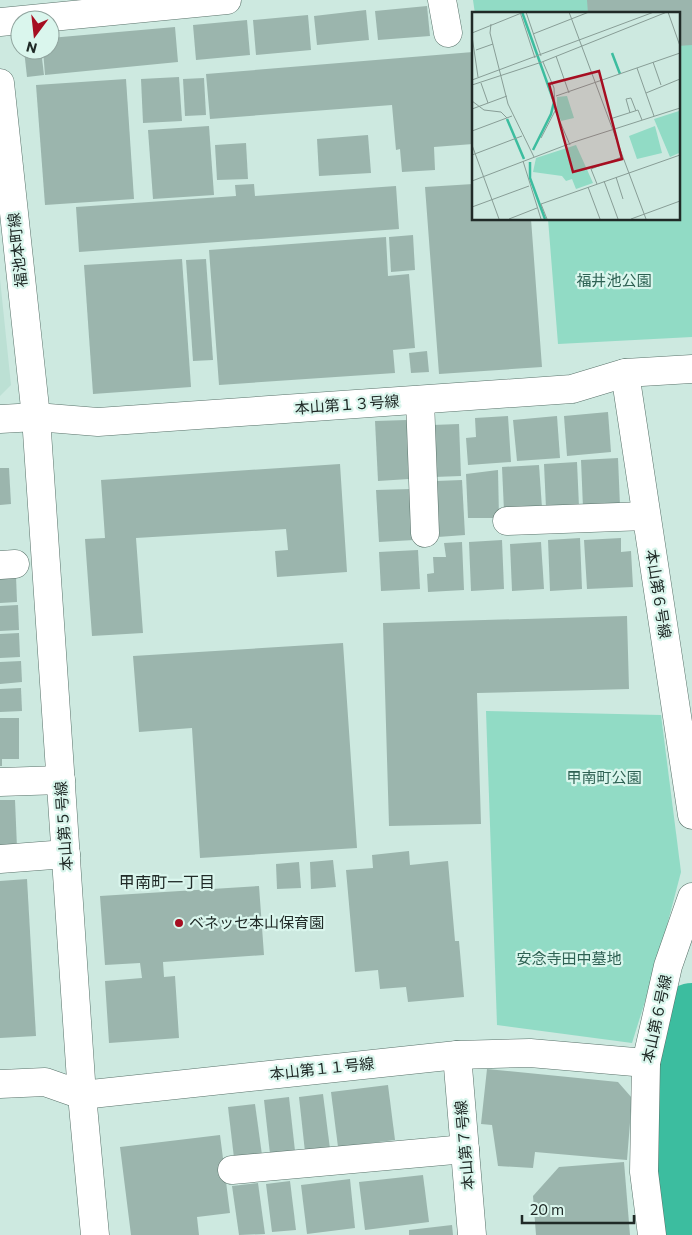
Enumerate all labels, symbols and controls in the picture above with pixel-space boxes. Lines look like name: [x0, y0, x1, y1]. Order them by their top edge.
north arrow: [10, 10, 60, 60]
inset map: [472, 12, 680, 220]
text: N: [24, 38, 39, 58]
street label: 福池本町線: [4, 212, 30, 288]
park label: 福井池公園: [576, 271, 652, 289]
street label: 本山第１３号線: [294, 391, 400, 417]
street label: 本山第６号線: [643, 548, 675, 640]
park label: 甲南町公園: [566, 768, 642, 786]
street label: 本山第５号線: [51, 781, 75, 872]
district label: 甲南町一丁目: [119, 872, 215, 891]
place label: ベネッセ本山保育園: [189, 913, 324, 931]
marker: ベネッセ本山保育園: [173, 917, 185, 929]
park label: 安念寺田中墓地: [516, 949, 622, 967]
street label: 本山第６号線: [638, 973, 674, 1065]
street label: 本山第１１号線: [269, 1054, 375, 1082]
street label: 本山第７号線: [451, 1099, 477, 1191]
scale bar: [522, 1192, 634, 1224]
text: 20 m: [530, 1200, 564, 1218]

